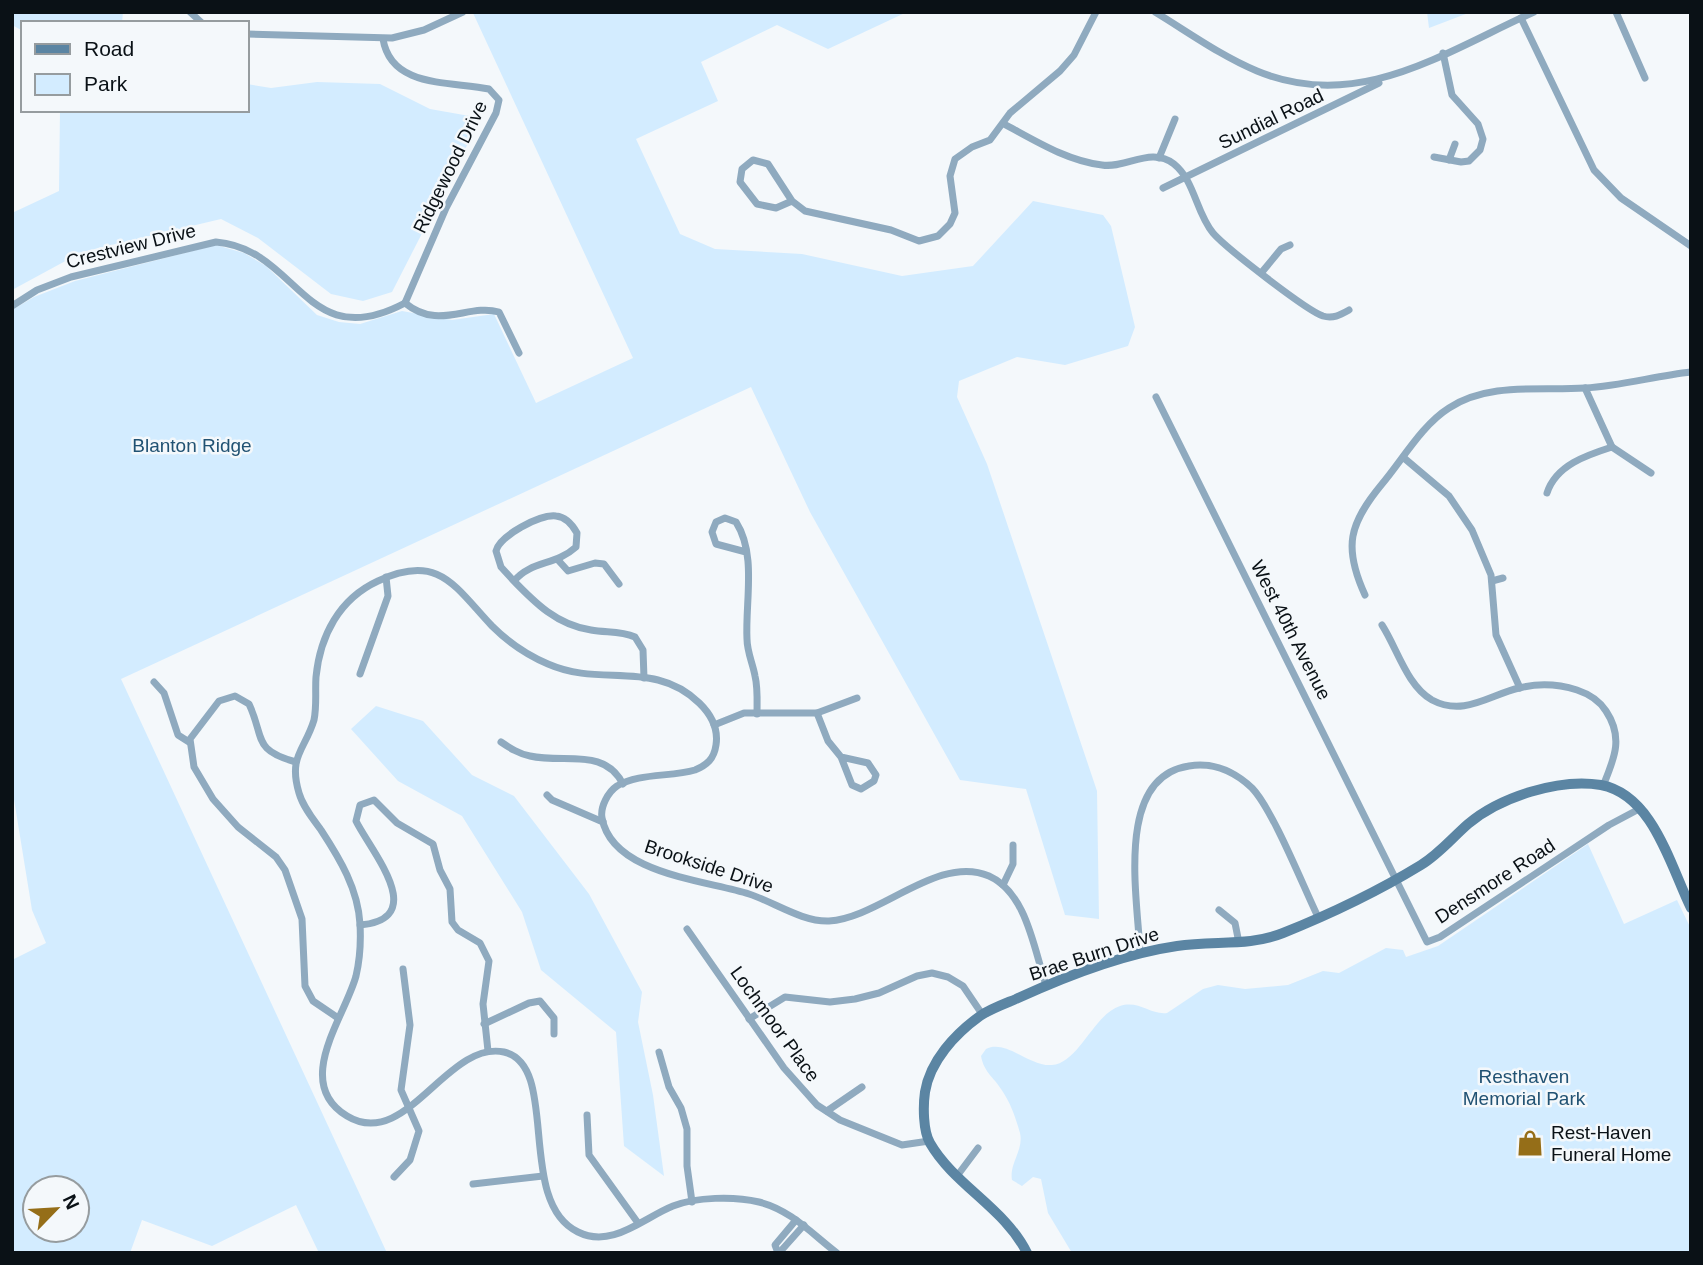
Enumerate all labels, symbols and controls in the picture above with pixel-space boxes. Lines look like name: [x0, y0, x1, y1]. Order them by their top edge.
legend: [21, 21, 248, 112]
text: Road: [84, 37, 134, 60]
text: Park: [84, 72, 128, 95]
street label: Sundial Road: [1215, 85, 1327, 153]
street label: Ridgewood Drive: [409, 97, 491, 237]
street label: Crestview Drive: [64, 220, 198, 272]
park label: Blanton Ridge: [132, 435, 252, 456]
street label: West 40th Avenue: [1247, 557, 1335, 703]
street label: Brookside Drive: [642, 835, 776, 897]
street label: Densmore Road: [1431, 835, 1559, 927]
street label: Brae Burn Drive: [1026, 923, 1162, 985]
street label: Lochmoor Place: [726, 962, 824, 1086]
park label: Resthaven Memorial Park: [1463, 1066, 1586, 1109]
place label: Rest-Haven Funeral Home: [1551, 1122, 1671, 1165]
shop icon: Rest-Haven Funeral Home: [1515, 1128, 1545, 1158]
north arrow: [21, 1174, 91, 1244]
text: N: [59, 1191, 83, 1213]

